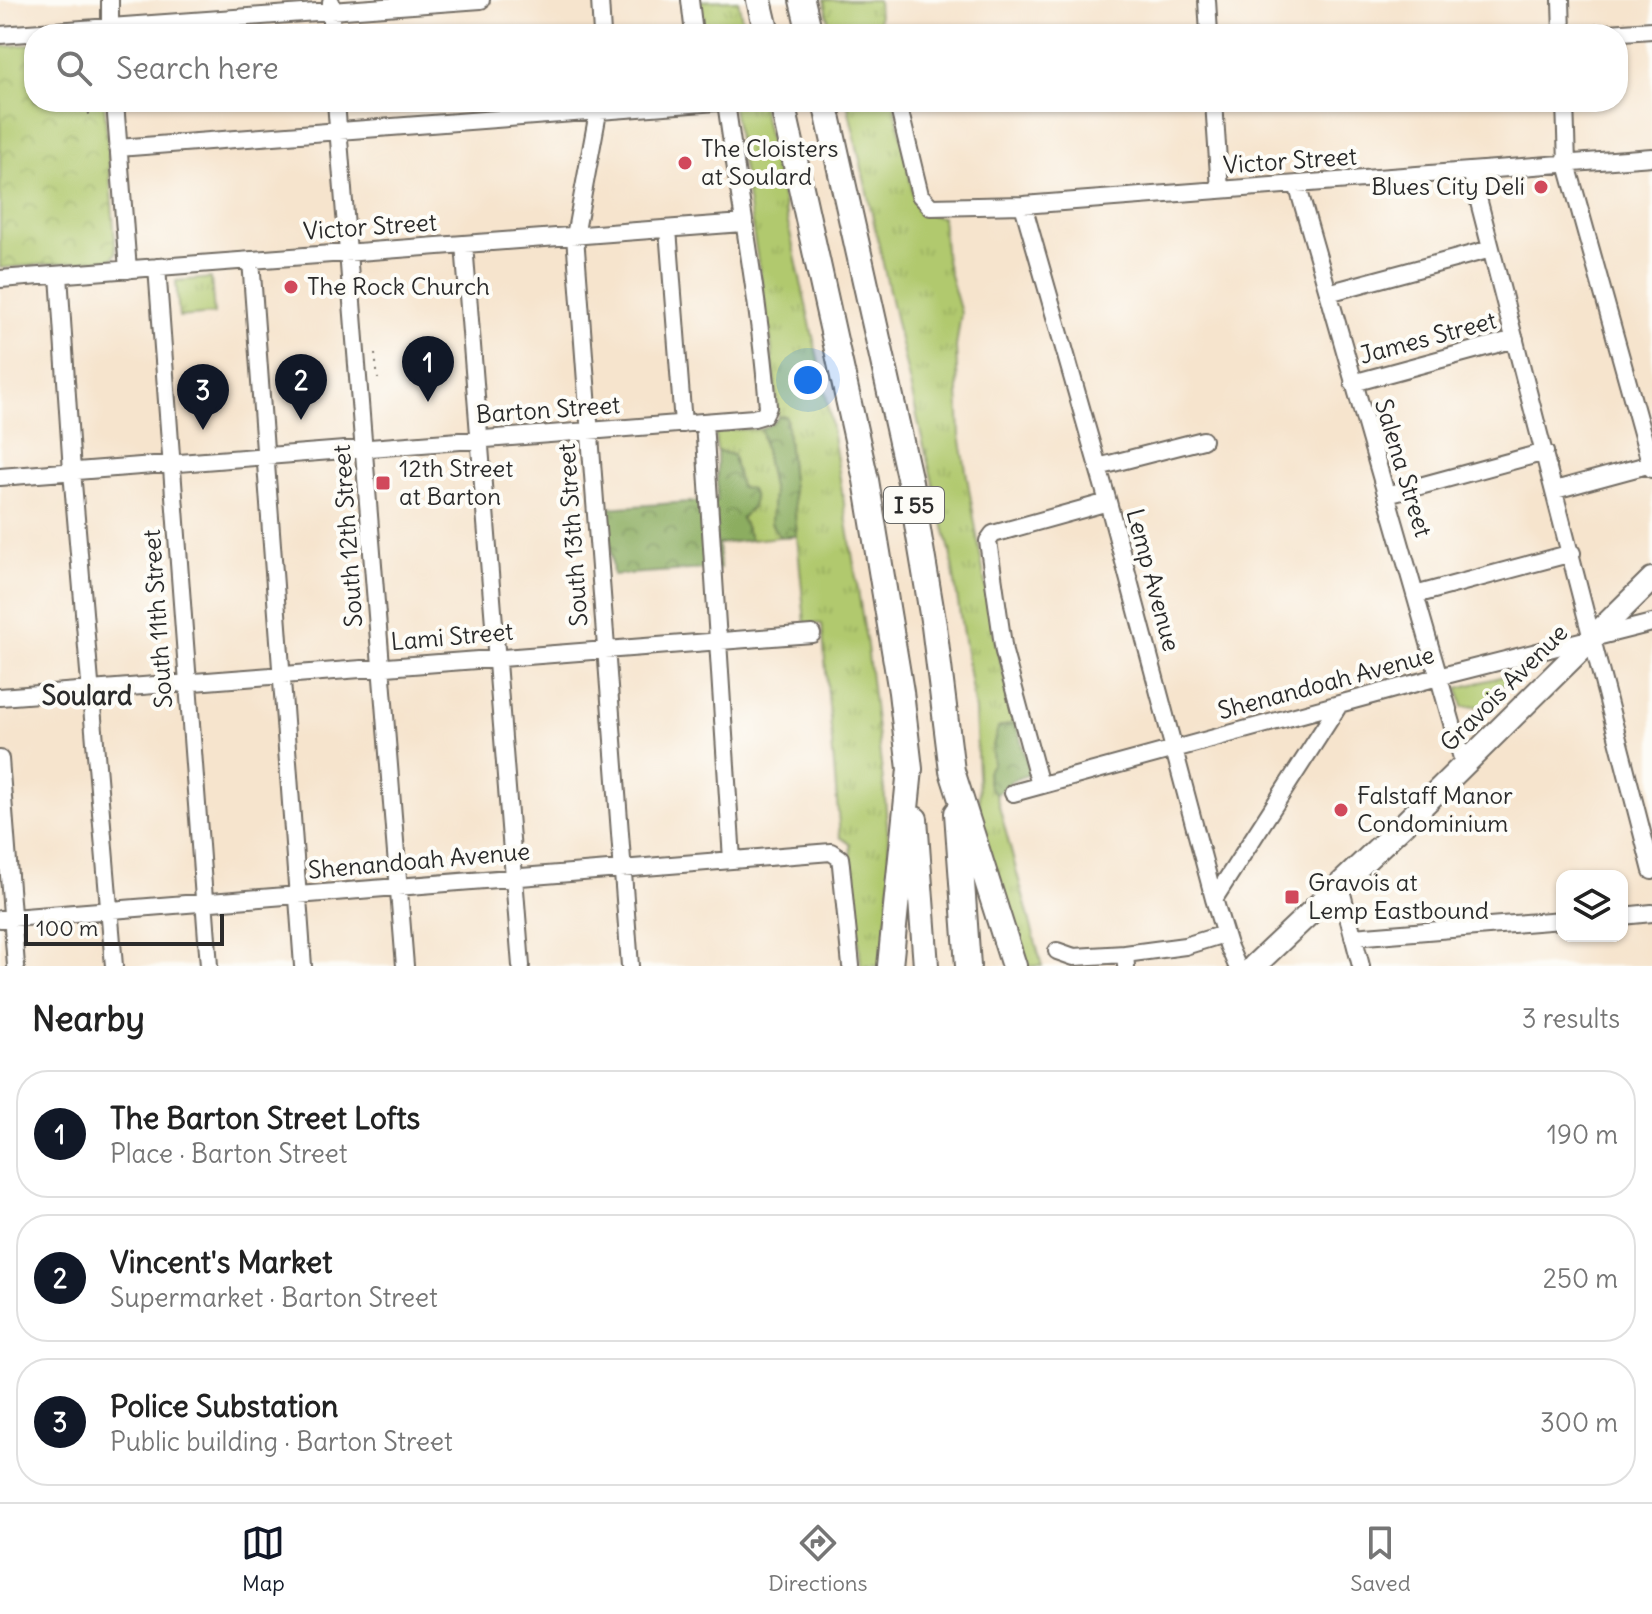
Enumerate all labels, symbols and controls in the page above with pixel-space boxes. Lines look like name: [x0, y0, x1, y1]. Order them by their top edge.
search box: [24, 24, 1628, 112]
icon: search: [52, 46, 96, 90]
text: Search here: [116, 49, 279, 87]
place label: The Cloisters at Soulard: [701, 133, 838, 191]
street label: Victor Street: [1222, 140, 1358, 180]
marker: The Cloisters at Soulard: [676, 154, 694, 172]
place label: Blues City Deli: [1371, 171, 1525, 201]
marker: Blues City Deli: [1532, 178, 1550, 196]
street label: Victor Street: [302, 206, 438, 246]
place label: The Rock Church: [307, 271, 490, 301]
marker: The Rock Church: [282, 278, 300, 296]
street label: James Street: [1356, 304, 1499, 370]
pin: 1: [402, 336, 454, 402]
pin: 2: [275, 354, 327, 420]
your location: [788, 360, 828, 400]
pin: 3: [177, 364, 229, 430]
street label: Barton Street: [475, 389, 621, 429]
street label: Salena Street: [1369, 395, 1439, 540]
street label: South 13th Street: [551, 443, 593, 628]
street label: South 12th Street: [326, 444, 368, 628]
place label: 12th Street at Barton: [399, 453, 513, 511]
marker: 12th Street at Barton: [374, 474, 392, 492]
road number: I 55: [884, 487, 944, 523]
street label: Lemp Avenue: [1121, 505, 1187, 654]
street label: South 11th Street: [136, 529, 178, 710]
street label: Lami Street: [389, 616, 514, 656]
street label: Gravois Avenue: [1433, 617, 1573, 757]
street label: Shenandoah Avenue: [1214, 639, 1437, 725]
district label: Soulard: [42, 679, 132, 712]
place label: Falstaff Manor Condominium: [1357, 780, 1513, 838]
marker: Falstaff Manor Condominium: [1332, 801, 1350, 819]
street label: Shenandoah Avenue: [307, 835, 531, 885]
place label: Gravois at Lemp Eastbound: [1308, 867, 1489, 925]
map controls: [1556, 870, 1628, 942]
button: layers: [1556, 870, 1628, 942]
marker: Gravois at Lemp Eastbound: [1283, 888, 1301, 906]
scale bar: [24, 910, 224, 946]
text: 100 m: [36, 914, 98, 942]
text: Nearby: [32, 997, 145, 1040]
text: 3 results: [1522, 1002, 1620, 1035]
text: The Barton Street Lofts: [110, 1099, 420, 1137]
text: 1: [55, 1118, 65, 1151]
text: 190 m: [1547, 1118, 1618, 1151]
text: Place · Barton Street: [110, 1137, 348, 1170]
text: Vincent's Market: [110, 1243, 332, 1281]
text: 2: [53, 1262, 67, 1295]
text: 250 m: [1543, 1262, 1618, 1295]
text: Supermarket · Barton Street: [110, 1281, 438, 1314]
text: Police Substation: [110, 1387, 338, 1425]
text: 3: [53, 1406, 67, 1439]
text: 300 m: [1540, 1406, 1618, 1439]
text: Public building · Barton Street: [110, 1425, 453, 1458]
tab: Map: [241, 1521, 285, 1597]
tab: Directions: [768, 1521, 868, 1597]
tab: Saved: [1350, 1521, 1411, 1597]

